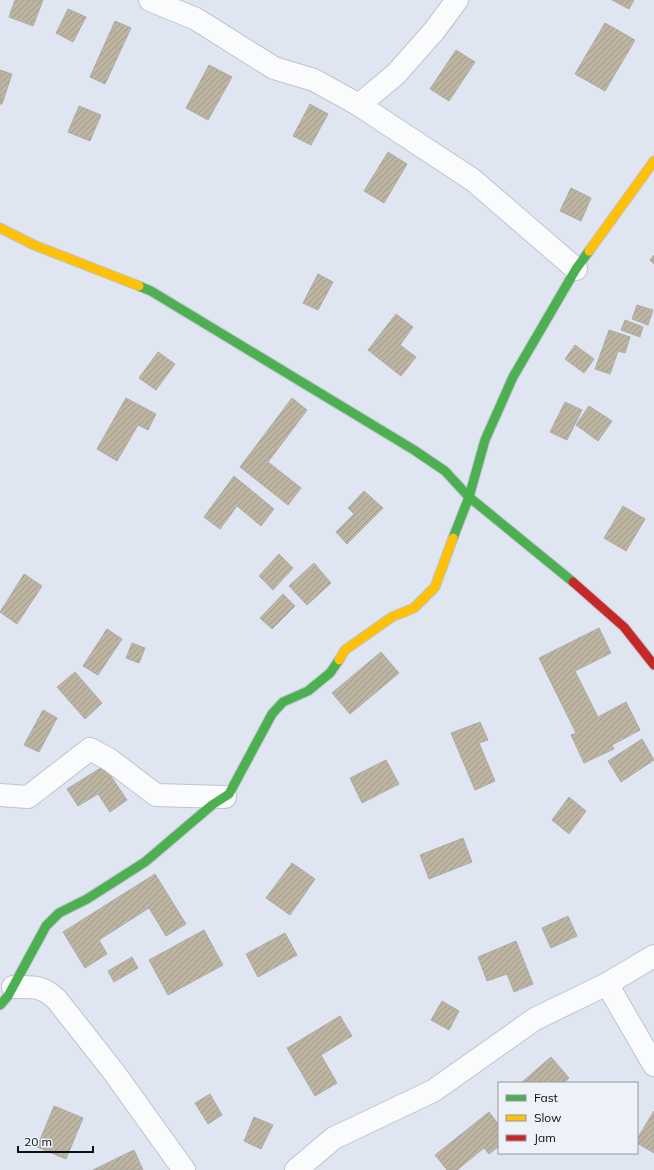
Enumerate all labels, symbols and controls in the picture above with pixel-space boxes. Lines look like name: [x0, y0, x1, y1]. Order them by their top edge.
legend: [498, 1082, 638, 1154]
text: Fast: [534, 1090, 558, 1105]
text: Slow: [534, 1110, 562, 1125]
scale bar: [18, 1128, 93, 1154]
text: Jam: [534, 1130, 556, 1145]
text: 20 m: [24, 1134, 52, 1149]

